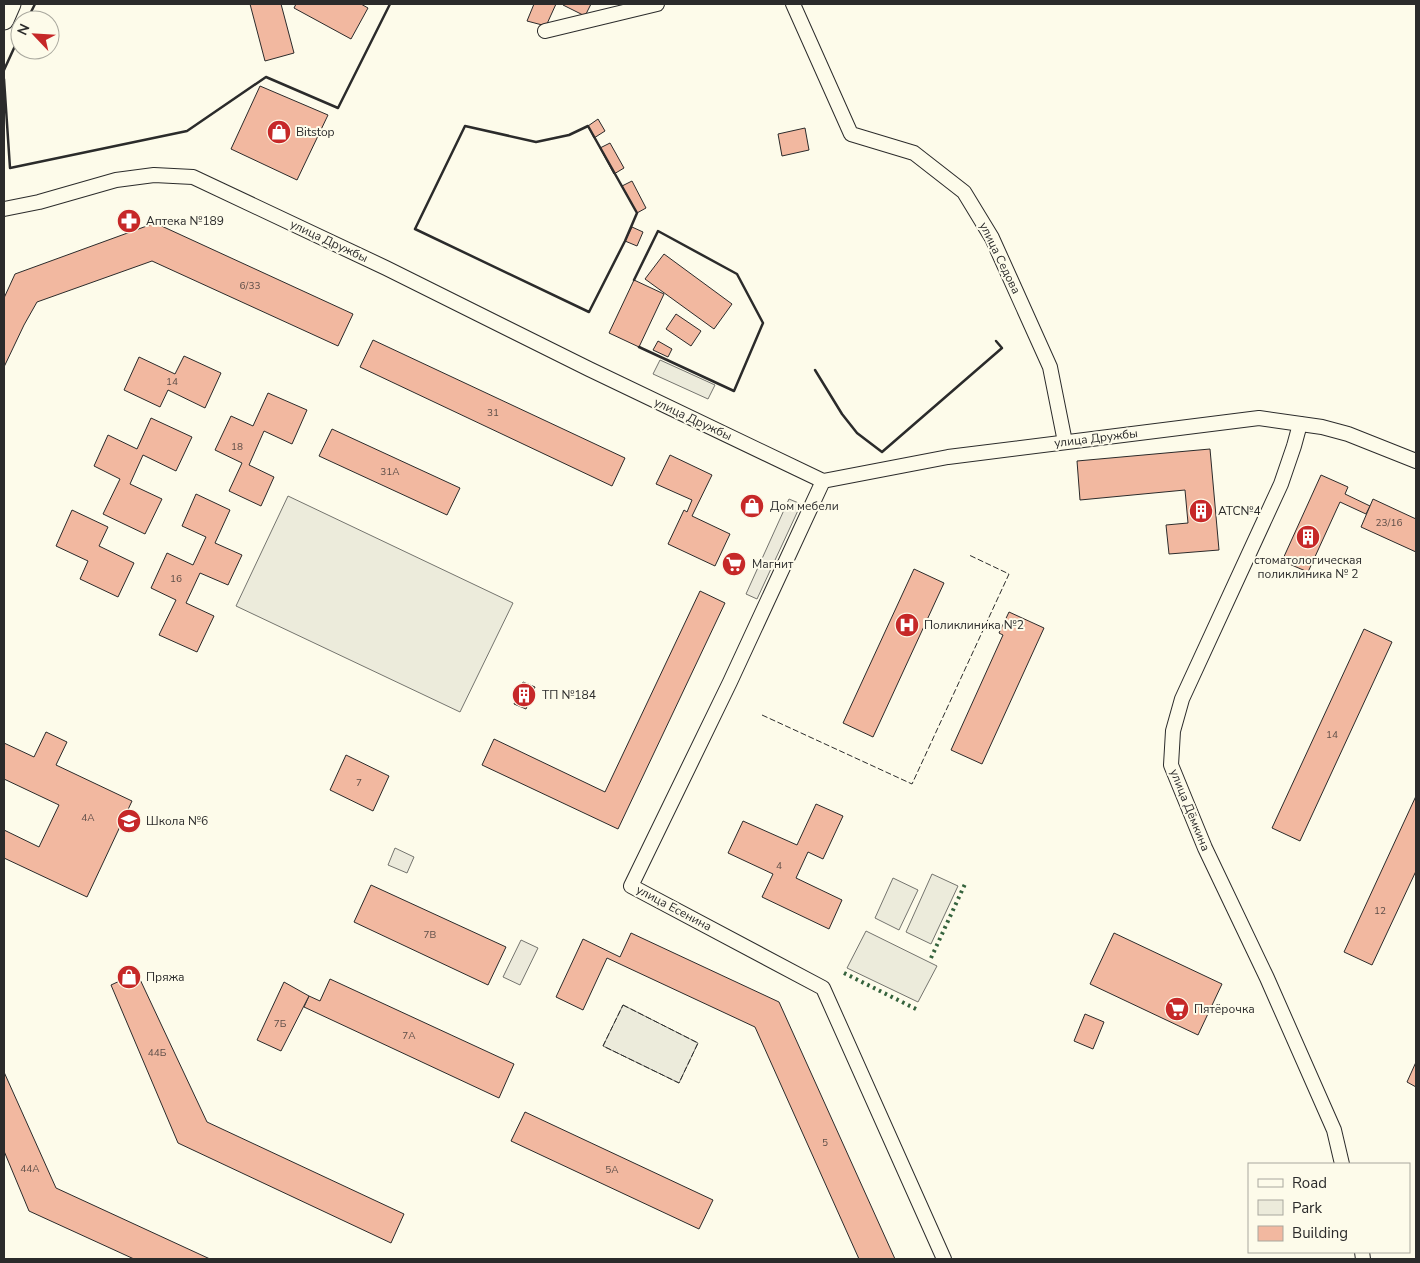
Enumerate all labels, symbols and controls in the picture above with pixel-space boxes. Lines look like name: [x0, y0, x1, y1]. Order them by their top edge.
north arrow: [10, 10, 60, 60]
text: N: [13, 21, 34, 38]
shop icon: Bitstop: [266, 119, 292, 145]
place label: Bitstop: [296, 124, 335, 140]
pharmacy icon: Аптека №189: [116, 208, 142, 234]
place label: Аптека №189: [146, 213, 224, 229]
street label: улица Дружбы: [287, 216, 371, 266]
street label: улица Седова: [976, 219, 1024, 297]
house number: 6/33: [240, 279, 260, 293]
house number: 14: [166, 375, 178, 389]
street label: улица Дружбы: [651, 394, 735, 444]
house number: 31: [487, 406, 499, 420]
street label: улица Дружбы: [1053, 425, 1139, 451]
house number: 18: [231, 440, 243, 454]
house number: 31А: [380, 465, 400, 479]
shop icon: Дом мебели: [739, 493, 765, 519]
place label: Дом мебели: [770, 498, 839, 514]
building icon: АТС№4: [1188, 498, 1214, 524]
place label: АТС№4: [1218, 503, 1261, 519]
house number: 23/16: [1376, 516, 1402, 530]
building icon: стоматологическая поликлиника № 2: [1295, 524, 1321, 550]
supermarket icon: Магнит: [721, 551, 747, 577]
place label: стоматологическая поликлиника № 2: [1254, 552, 1362, 582]
place label: Магнит: [752, 556, 794, 572]
house number: 16: [170, 572, 182, 586]
hospital icon: Поликлиника №2: [894, 612, 920, 638]
place label: Поликлиника №2: [924, 617, 1024, 633]
building icon: ТП №184: [511, 682, 537, 708]
place label: ТП №184: [542, 687, 596, 703]
house number: 14: [1326, 728, 1338, 742]
street label: улица Дёмкина: [1166, 767, 1214, 853]
house number: 7: [356, 776, 362, 790]
school or university icon: Школа №6: [116, 808, 142, 834]
house number: 4А: [81, 811, 95, 825]
place label: Школа №6: [146, 813, 208, 829]
house number: 4: [776, 859, 782, 873]
street label: улица Есенина: [633, 881, 715, 935]
house number: 12: [1374, 904, 1386, 918]
house number: 7В: [424, 928, 437, 942]
shop icon: Пряжа: [116, 964, 142, 990]
place label: Пряжа: [146, 969, 185, 985]
supermarket icon: Пятёрочка: [1164, 996, 1190, 1022]
place label: Пятёрочка: [1194, 1001, 1255, 1017]
house number: 7Б: [274, 1017, 287, 1031]
house number: 7А: [402, 1029, 416, 1043]
house number: 44Б: [148, 1046, 167, 1060]
house number: 5: [822, 1136, 828, 1150]
house number: 44А: [20, 1162, 40, 1176]
house number: 5А: [605, 1163, 619, 1177]
legend: [1248, 1163, 1410, 1253]
text: Road: [1292, 1173, 1327, 1193]
text: Park: [1292, 1198, 1322, 1218]
text: Building: [1292, 1223, 1348, 1243]

